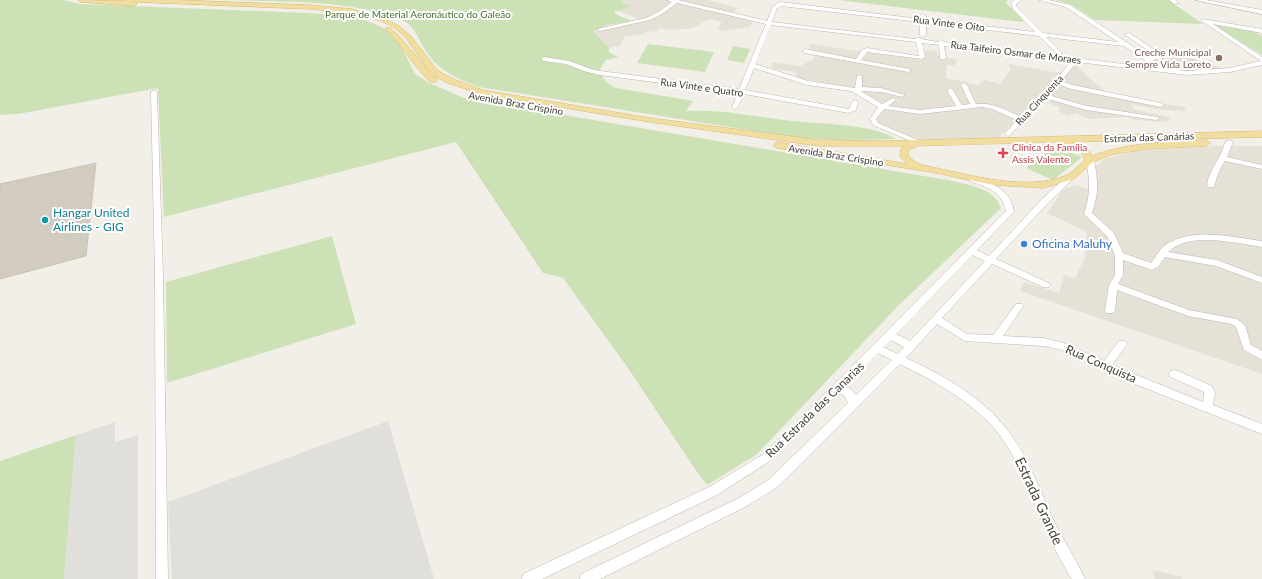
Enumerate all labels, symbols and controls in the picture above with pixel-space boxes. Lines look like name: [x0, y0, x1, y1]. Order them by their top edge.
park label: Parque de Material Aeronáutico do Galeão: [325, 8, 511, 20]
street label: Rua Vinte e Oito: [912, 13, 986, 33]
street label: Rua Taifeiro Osmar de Moraes: [950, 38, 1082, 66]
place label: Creche Municipal Sempre Vida Loreto: [1125, 46, 1211, 70]
marker: Creche Municipal Sempre Vida Loreto: [1214, 53, 1224, 63]
street label: Rua Cinquenta: [1013, 72, 1065, 128]
street label: Rua Vinte e Quatro: [660, 75, 745, 99]
street label: Avenida Braz Crispino: [468, 89, 565, 117]
street label: Estrada das Canárias: [1104, 129, 1194, 145]
place label: Clínica da Família Assis Valente: [1012, 141, 1087, 165]
street label: Avenida Braz Crispino: [788, 142, 885, 168]
marker: Clínica da Família Assis Valente: [997, 147, 1009, 159]
place label: Hangar United Airlines - GIG: [53, 205, 130, 234]
marker: Hangar United Airlines - GIG: [40, 215, 50, 225]
place label: Oficina Maluhy: [1032, 236, 1113, 251]
marker: Oficina Maluhy: [1019, 239, 1029, 249]
street label: Rua Conquista: [1063, 341, 1139, 386]
street label: Rua Estrada das Canarias: [762, 359, 867, 461]
street label: Estrada Grande: [1012, 454, 1067, 547]

